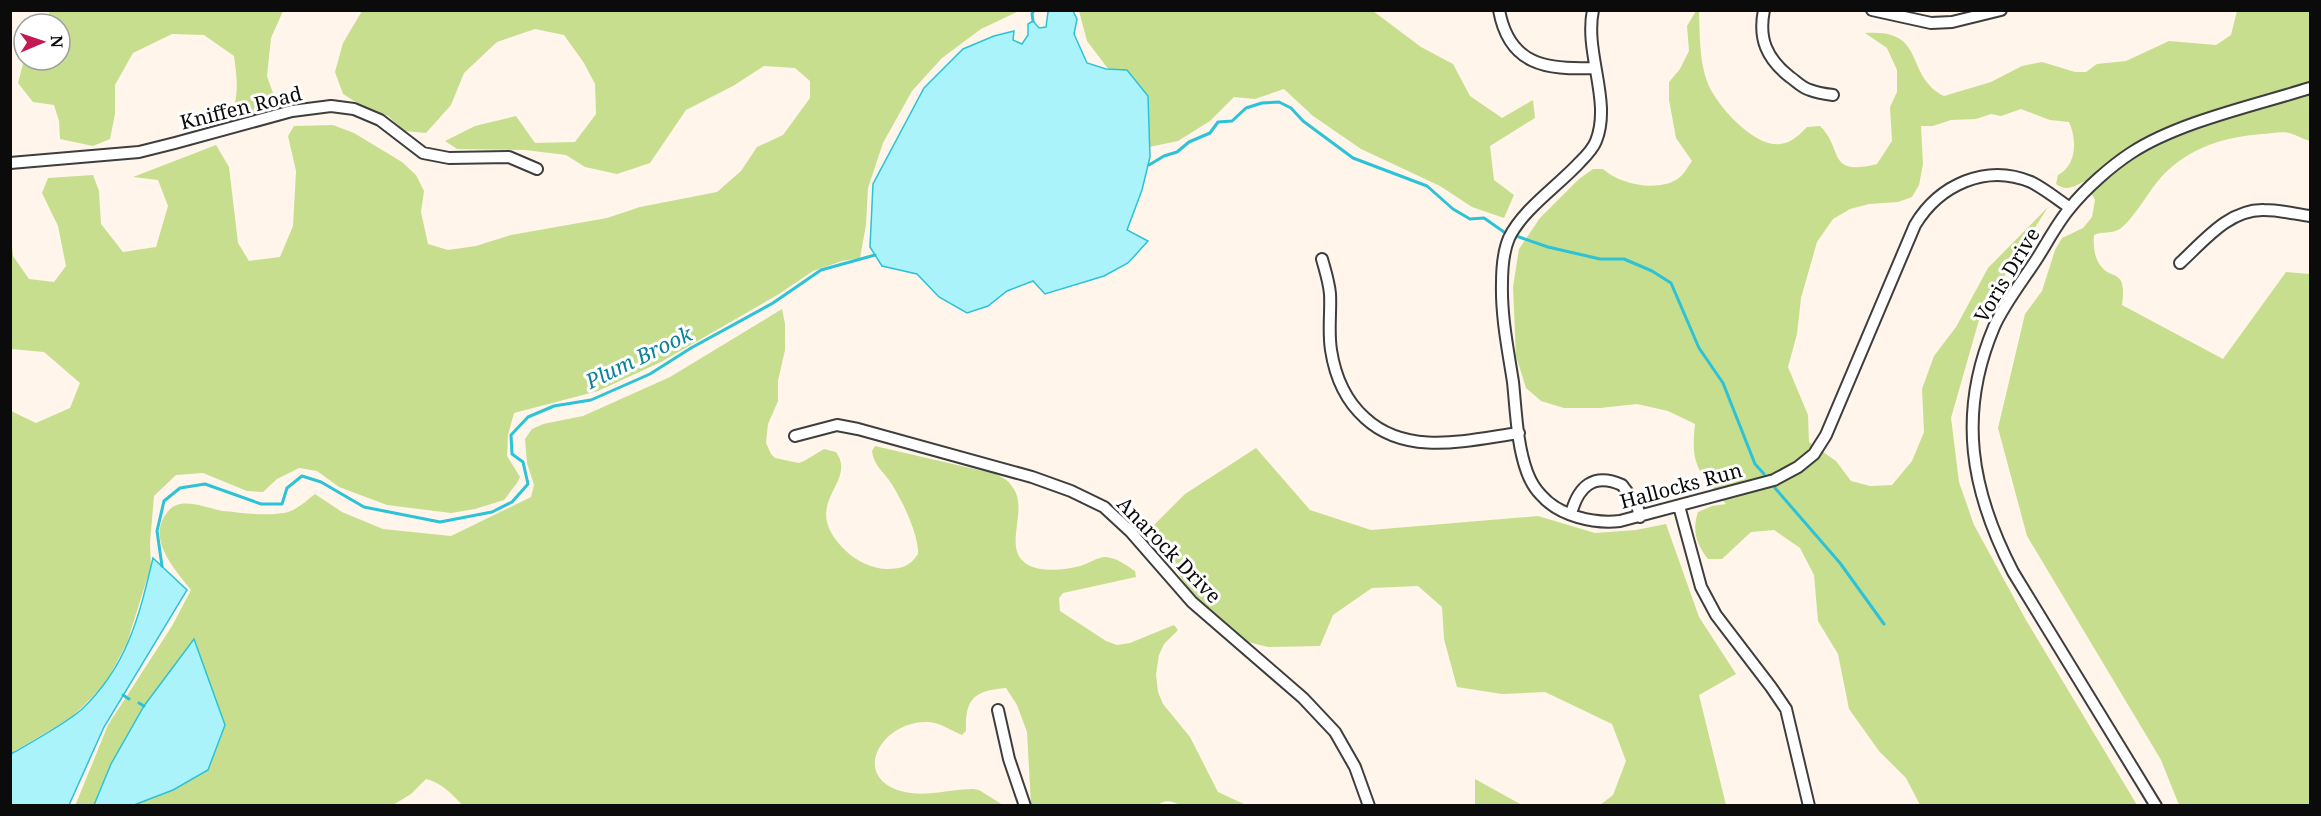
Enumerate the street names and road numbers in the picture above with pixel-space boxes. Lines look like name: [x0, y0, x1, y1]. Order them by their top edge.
street label: Kniffen Road: [177, 79, 305, 136]
street label: Voris Drive: [1968, 222, 2046, 327]
street label: Hallocks Run: [1617, 456, 1745, 515]
street label: Anarock Drive: [1112, 490, 1227, 609]

